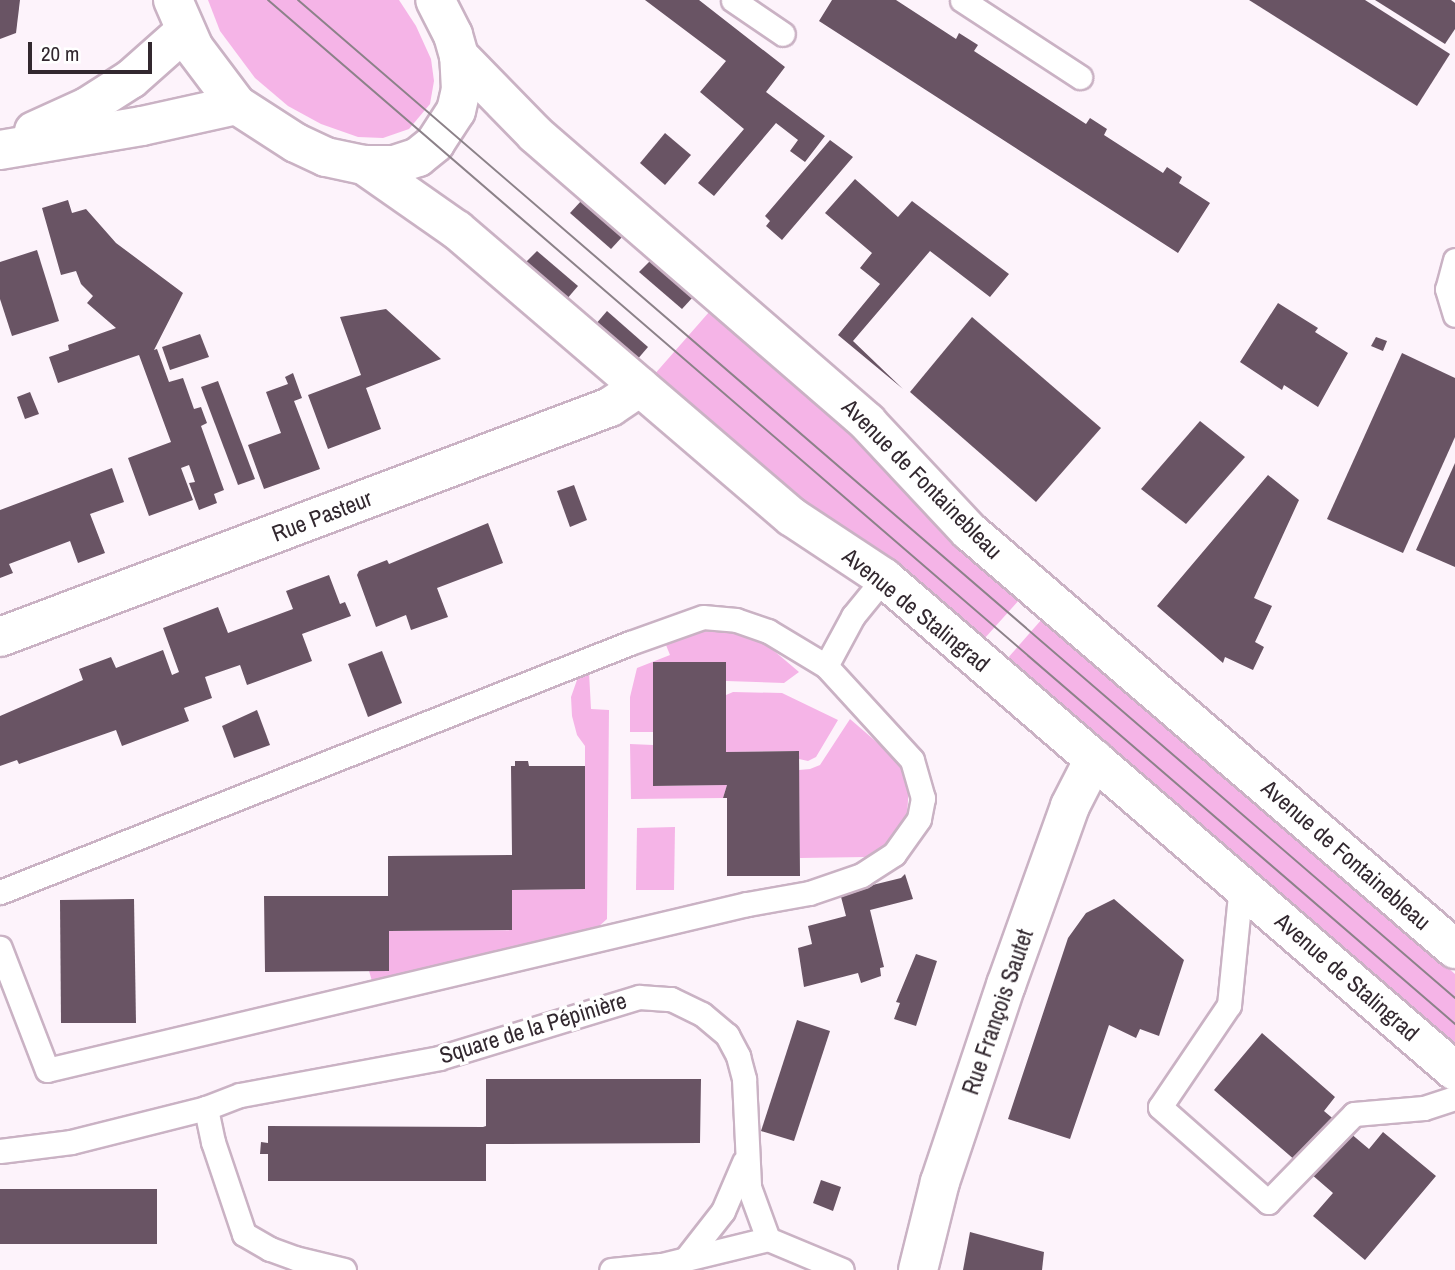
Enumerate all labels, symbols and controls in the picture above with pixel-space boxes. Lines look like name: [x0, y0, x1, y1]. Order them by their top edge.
scale bar: [32, 28, 156, 72]
text: 20 m: [41, 39, 79, 68]
street label: Avenue de Fontainebleau: [836, 393, 1008, 565]
street label: Rue Pasteur: [268, 484, 376, 548]
street label: Avenue de Stalingrad: [837, 542, 995, 678]
street label: Avenue de Fontainebleau: [1256, 774, 1436, 936]
street label: Avenue de Stalingrad: [1270, 907, 1424, 1047]
street label: Rue François Sautet: [957, 926, 1039, 1098]
street label: Square de la Pépinière: [436, 986, 630, 1070]

